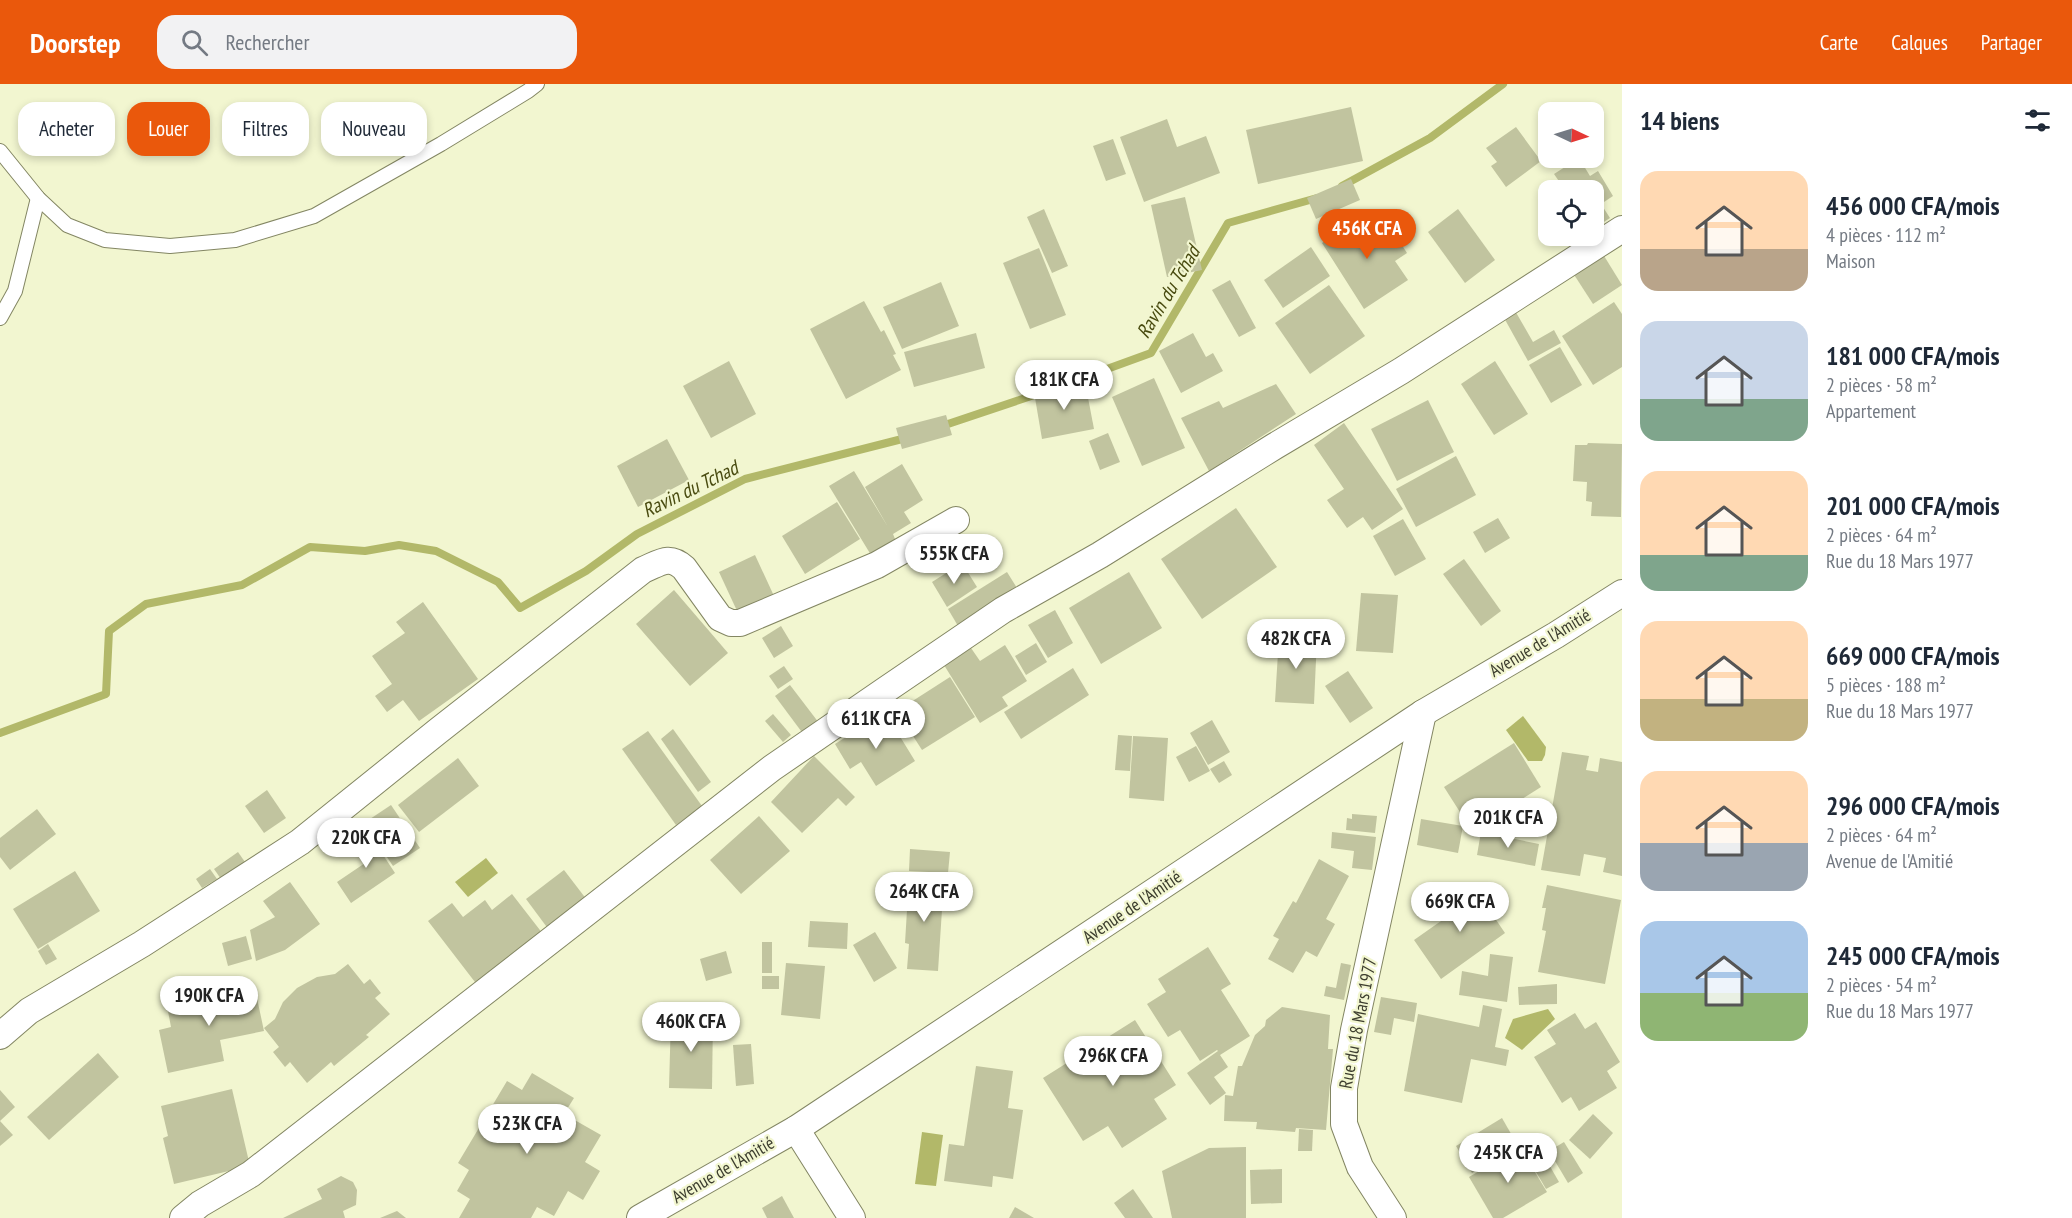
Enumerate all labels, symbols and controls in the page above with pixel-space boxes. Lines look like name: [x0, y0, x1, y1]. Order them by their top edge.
search box: [157, 15, 577, 69]
text: Doorstep: [30, 24, 121, 61]
icon: search: [178, 26, 211, 59]
text: Rechercher: [226, 28, 309, 56]
text: Carte: [1820, 29, 1858, 56]
text: Calques: [1891, 29, 1948, 56]
text: Partager: [1981, 29, 2042, 56]
chip: Acheter: [18, 102, 115, 156]
chip: Louer: [127, 102, 210, 156]
chip: Filtres: [222, 102, 309, 156]
chip: Nouveau: [321, 102, 427, 156]
north arrow: [1538, 102, 1604, 168]
map controls: [1538, 102, 1604, 246]
text: 14 biens: [1640, 104, 1719, 137]
icon: filters: [2021, 104, 2054, 137]
button: locate: [1538, 180, 1604, 246]
text: 456 000 CFA/mois: [1826, 189, 2000, 222]
icon: home: [1688, 195, 1760, 267]
pin: 456K CFA: [1305, 209, 1429, 260]
text: 456K CFA: [1332, 215, 1402, 241]
text: 4 pièces · 112 m²: [1826, 222, 1946, 248]
water label: Ravin du Tchad: [1130, 239, 1207, 343]
text: Maison: [1826, 248, 1875, 274]
text: 181 000 CFA/mois: [1826, 339, 2000, 372]
icon: home: [1688, 345, 1760, 417]
pin: 181K CFA: [1002, 360, 1126, 411]
text: 181K CFA: [1029, 366, 1099, 392]
text: 2 pièces · 58 m²: [1826, 372, 1937, 398]
text: Appartement: [1826, 398, 1916, 424]
water label: Ravin du Tchad: [638, 454, 744, 523]
text: 201 000 CFA/mois: [1826, 489, 2000, 522]
icon: home: [1688, 495, 1760, 567]
text: 2 pièces · 64 m²: [1826, 522, 1937, 548]
pin: 555K CFA: [892, 534, 1016, 585]
text: 555K CFA: [919, 540, 989, 566]
text: Rue du 18 Mars 1977: [1826, 548, 1974, 574]
street label: Avenue de l'Amitié: [1485, 603, 1595, 682]
pin: 482K CFA: [1234, 619, 1358, 670]
text: 482K CFA: [1261, 625, 1331, 651]
text: 669 000 CFA/mois: [1826, 639, 2000, 672]
icon: home: [1688, 645, 1760, 717]
text: 5 pièces · 188 m²: [1826, 672, 1946, 698]
text: Rue du 18 Mars 1977: [1826, 698, 1974, 724]
pin: 611K CFA: [814, 699, 938, 750]
text: 611K CFA: [841, 705, 911, 731]
text: 296 000 CFA/mois: [1826, 789, 2000, 822]
icon: home: [1688, 795, 1760, 867]
pin: 201K CFA: [1446, 798, 1570, 849]
text: 201K CFA: [1473, 804, 1543, 830]
pin: 220K CFA: [304, 818, 428, 869]
text: 2 pièces · 64 m²: [1826, 822, 1937, 848]
text: 220K CFA: [331, 824, 401, 850]
text: Avenue de l'Amitié: [1826, 848, 1953, 874]
street label: Avenue de l'Amitié: [1078, 865, 1186, 948]
pin: 264K CFA: [862, 872, 986, 923]
text: 264K CFA: [889, 878, 959, 904]
pin: 669K CFA: [1398, 882, 1522, 933]
text: 669K CFA: [1425, 888, 1495, 914]
text: 245 000 CFA/mois: [1826, 939, 2000, 972]
icon: home: [1688, 945, 1760, 1017]
street label: Rue du 18 Mars 1977: [1334, 955, 1381, 1090]
text: 2 pièces · 54 m²: [1826, 972, 1937, 998]
pin: 190K CFA: [147, 976, 271, 1027]
text: 190K CFA: [174, 982, 244, 1008]
text: Rue du 18 Mars 1977: [1826, 998, 1974, 1024]
pin: 460K CFA: [629, 1002, 753, 1053]
text: 460K CFA: [656, 1008, 726, 1034]
pin: 296K CFA: [1051, 1036, 1175, 1087]
text: 296K CFA: [1078, 1042, 1148, 1068]
pin: 523K CFA: [465, 1104, 589, 1155]
text: 523K CFA: [492, 1110, 562, 1136]
street label: Avenue de l'Amitié: [667, 1131, 778, 1208]
pin: 245K CFA: [1446, 1133, 1570, 1184]
text: 245K CFA: [1473, 1139, 1543, 1165]

